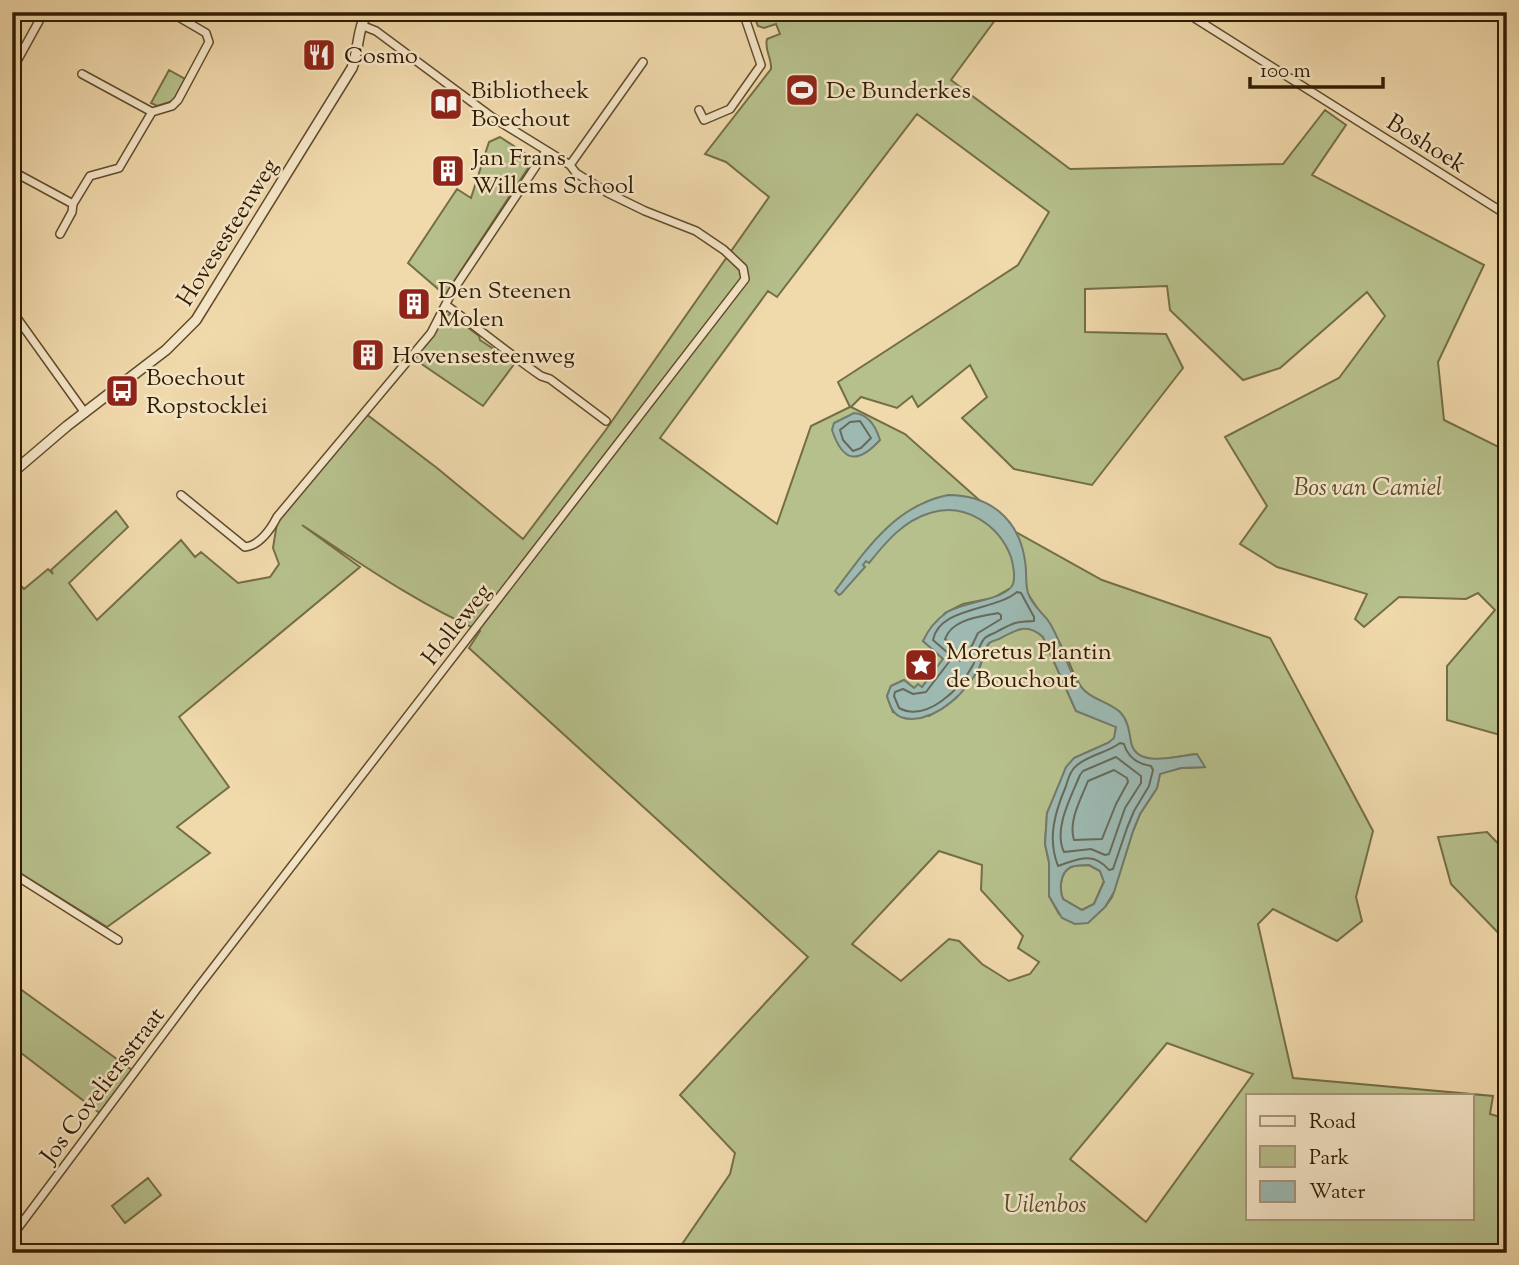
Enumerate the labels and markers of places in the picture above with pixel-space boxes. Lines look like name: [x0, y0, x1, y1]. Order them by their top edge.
restaurant icon: Cosmo: [300, 36, 338, 74]
place label: Cosmo: [344, 40, 418, 74]
sports icon: De Bunderkes: [783, 71, 821, 109]
place label: Bibliotheek Boechout: [471, 75, 590, 137]
place label: De Bunderkes: [826, 75, 971, 109]
library icon: Bibliotheek Boechout: [427, 85, 465, 123]
place label: Jan Frans Willems School: [470, 142, 635, 204]
building icon: Jan Frans Willems School: [429, 152, 467, 190]
place label: Den Steenen Molen: [438, 275, 572, 337]
building icon: Den Steenen Molen: [395, 285, 433, 323]
building icon: Hovensesteenweg: [349, 336, 387, 374]
place label: Hovensesteenweg: [392, 340, 575, 374]
place label: Boechout Ropstocklei: [146, 362, 268, 424]
bus stop icon: Boechout Ropstocklei: [103, 372, 141, 410]
place label: Moretus Plantin de Bouchout: [946, 636, 1112, 698]
place icon: Moretus Plantin de Bouchout: [902, 646, 940, 684]

